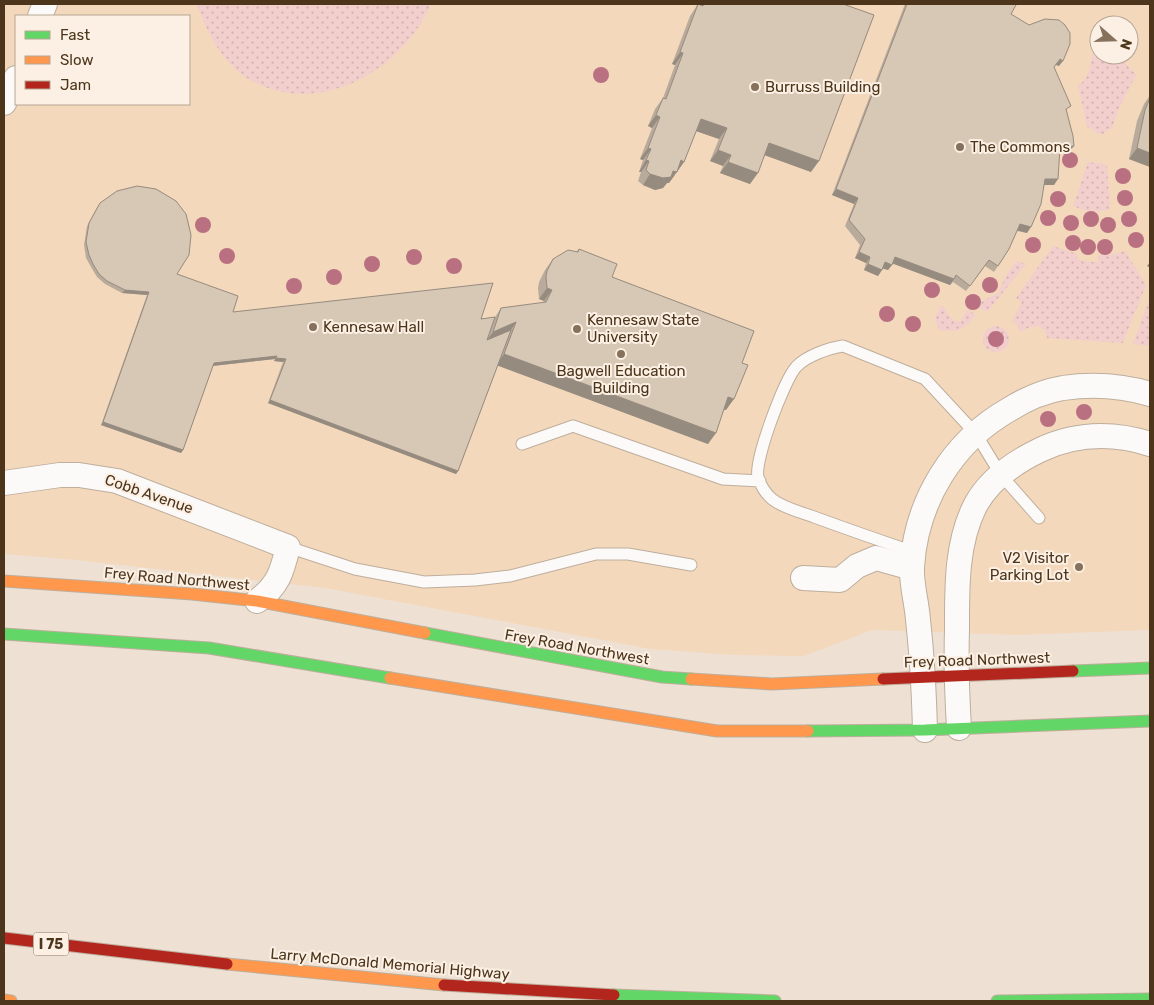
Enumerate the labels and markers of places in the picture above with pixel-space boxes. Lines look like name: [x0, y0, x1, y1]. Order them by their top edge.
place label: Burruss Building: [765, 78, 880, 96]
marker: Burruss Building: [749, 81, 761, 93]
place label: The Commons: [970, 138, 1071, 156]
marker: The Commons: [954, 141, 966, 153]
place label: Kennesaw State University: [587, 311, 699, 346]
place label: Kennesaw Hall: [323, 318, 424, 336]
marker: Kennesaw Hall: [307, 321, 319, 333]
marker: Kennesaw State University: [571, 323, 583, 335]
marker: Bagwell Education Building: [615, 348, 627, 360]
place label: Bagwell Education Building: [556, 362, 686, 397]
place label: V2 Visitor Parking Lot: [990, 549, 1069, 584]
marker: V2 Visitor Parking Lot: [1073, 561, 1085, 573]

